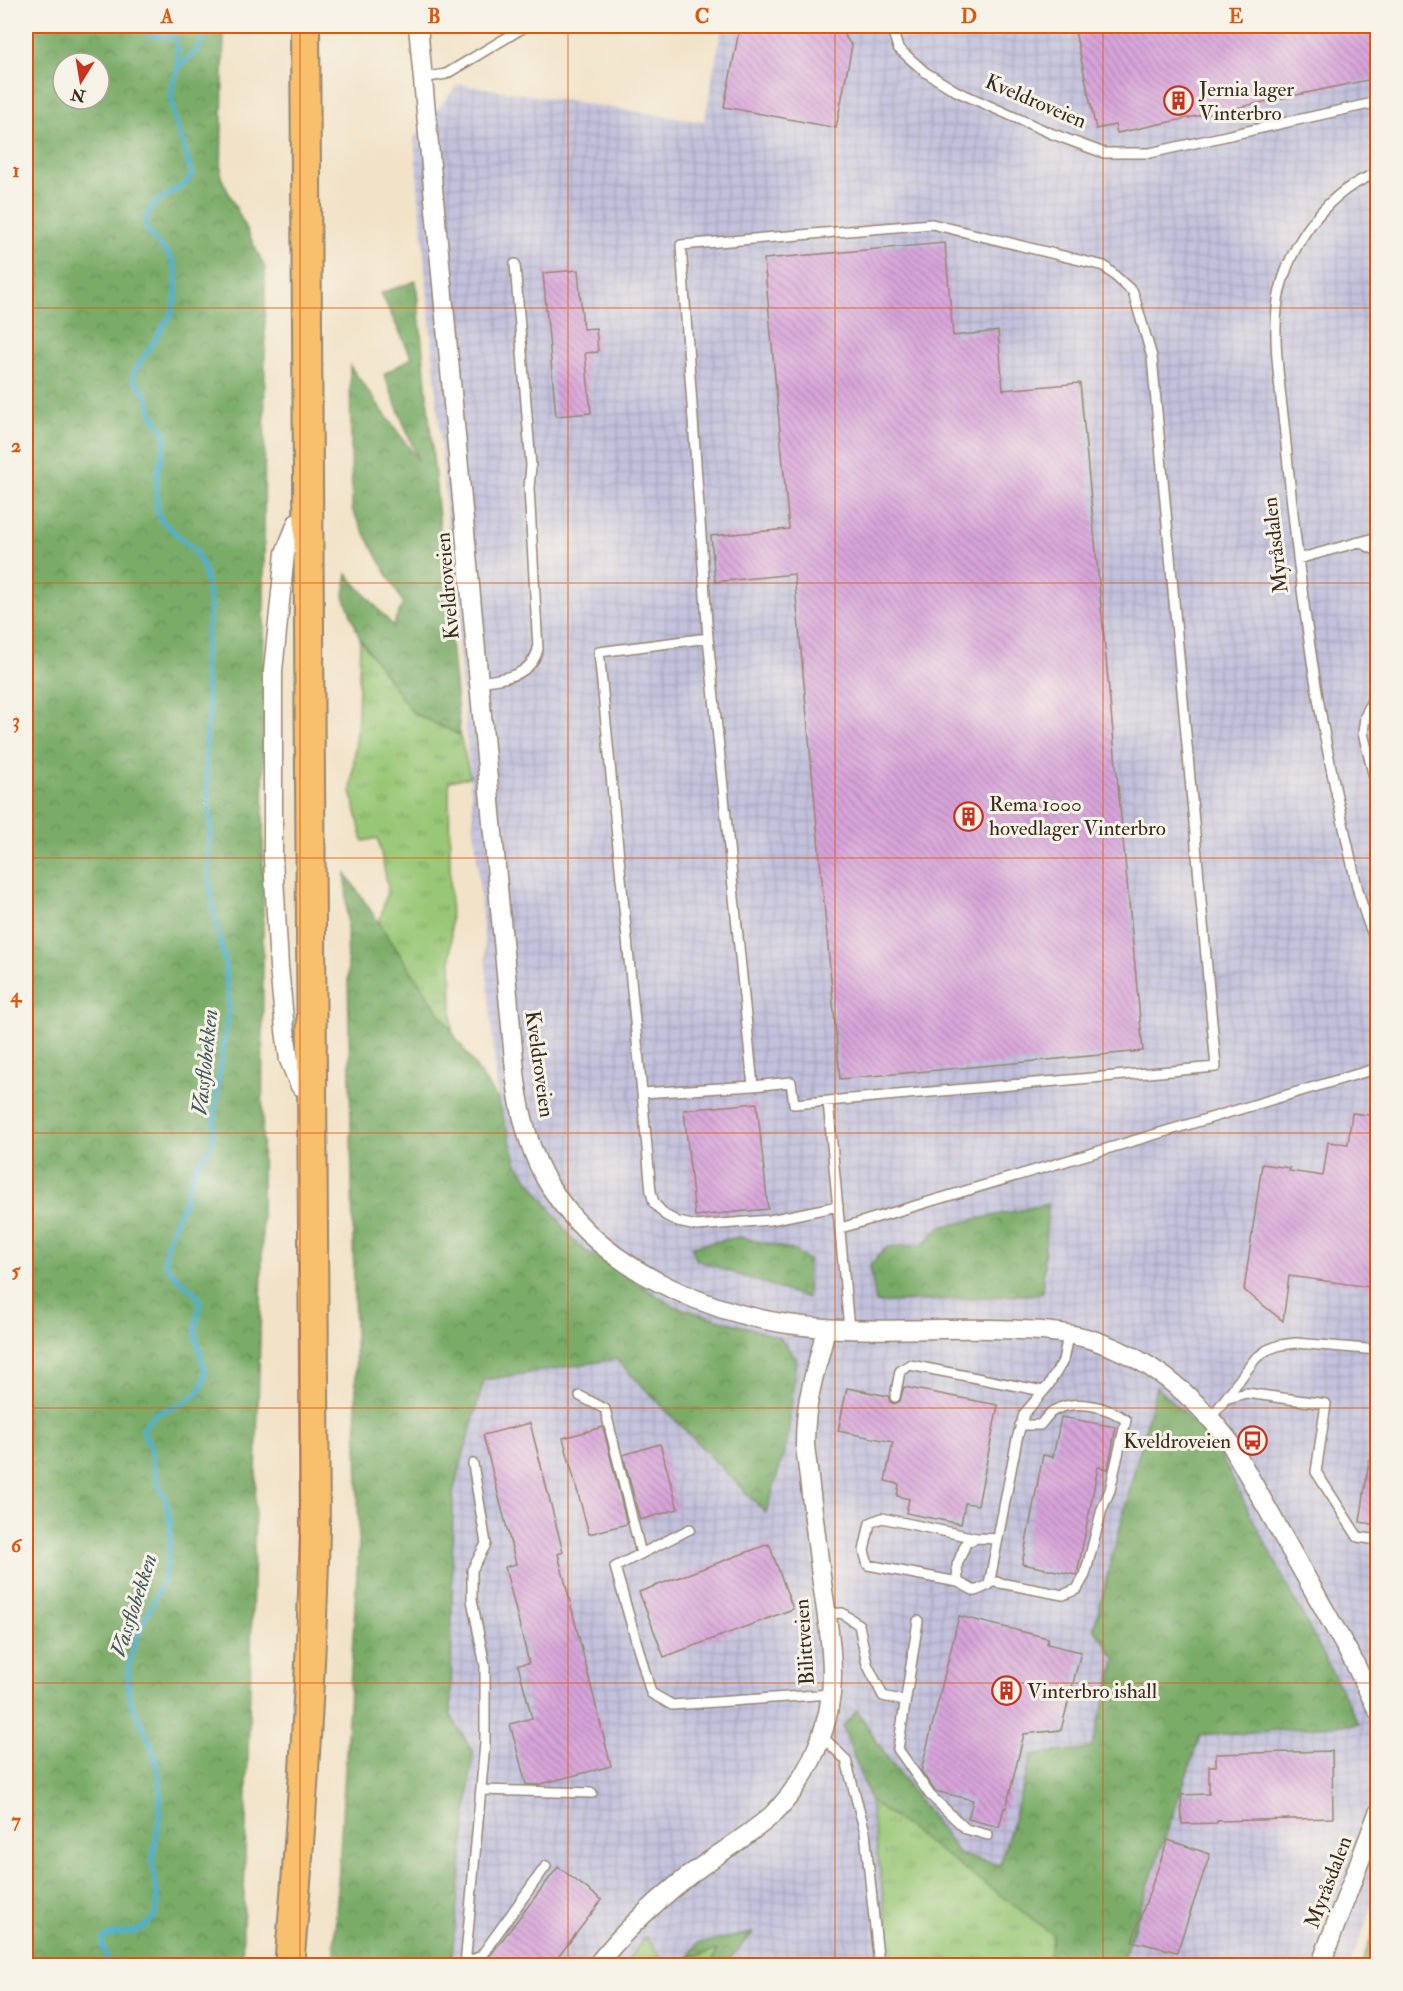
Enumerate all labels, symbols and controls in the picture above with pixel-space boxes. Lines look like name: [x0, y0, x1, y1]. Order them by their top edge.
text: A: [160, 4, 174, 29]
text: B: [427, 4, 441, 29]
text: C: [695, 4, 709, 29]
text: D: [961, 4, 977, 29]
text: E: [1229, 4, 1244, 29]
north arrow: [51, 51, 111, 111]
street label: Kveldroveien: [981, 68, 1091, 135]
place label: Jernia lager Vinterbro: [1198, 76, 1294, 127]
text: N: [69, 83, 88, 106]
building icon: Jernia lager Vinterbro: [1162, 85, 1194, 117]
text: 1: [12, 158, 20, 183]
text: 2: [11, 433, 21, 458]
street label: Myråsdalen: [1256, 495, 1295, 595]
street label: Kveldroveien: [429, 531, 466, 641]
text: 3: [12, 708, 20, 733]
place label: Rema 1000 hovedlager Vinterbro: [989, 791, 1166, 842]
building icon: Rema 1000 hovedlager Vinterbro: [952, 800, 984, 832]
text: 4: [10, 983, 23, 1008]
water label: Vassflobekken: [186, 1008, 224, 1117]
street label: Kveldroveien: [519, 1009, 560, 1119]
text: 5: [12, 1258, 22, 1283]
bus stop icon: Kveldroveien: [1236, 1425, 1268, 1457]
place label: Kveldroveien: [1123, 1428, 1231, 1455]
text: 6: [11, 1533, 23, 1558]
water label: Vassflobekken: [104, 1550, 164, 1660]
street label: Bilittveien: [788, 1598, 821, 1686]
building icon: Vinterbro ishall: [990, 1675, 1022, 1707]
place label: Vinterbro ishall: [1027, 1678, 1158, 1705]
text: 7: [11, 1808, 21, 1833]
street label: Myråsdalen: [1299, 1832, 1358, 1932]

